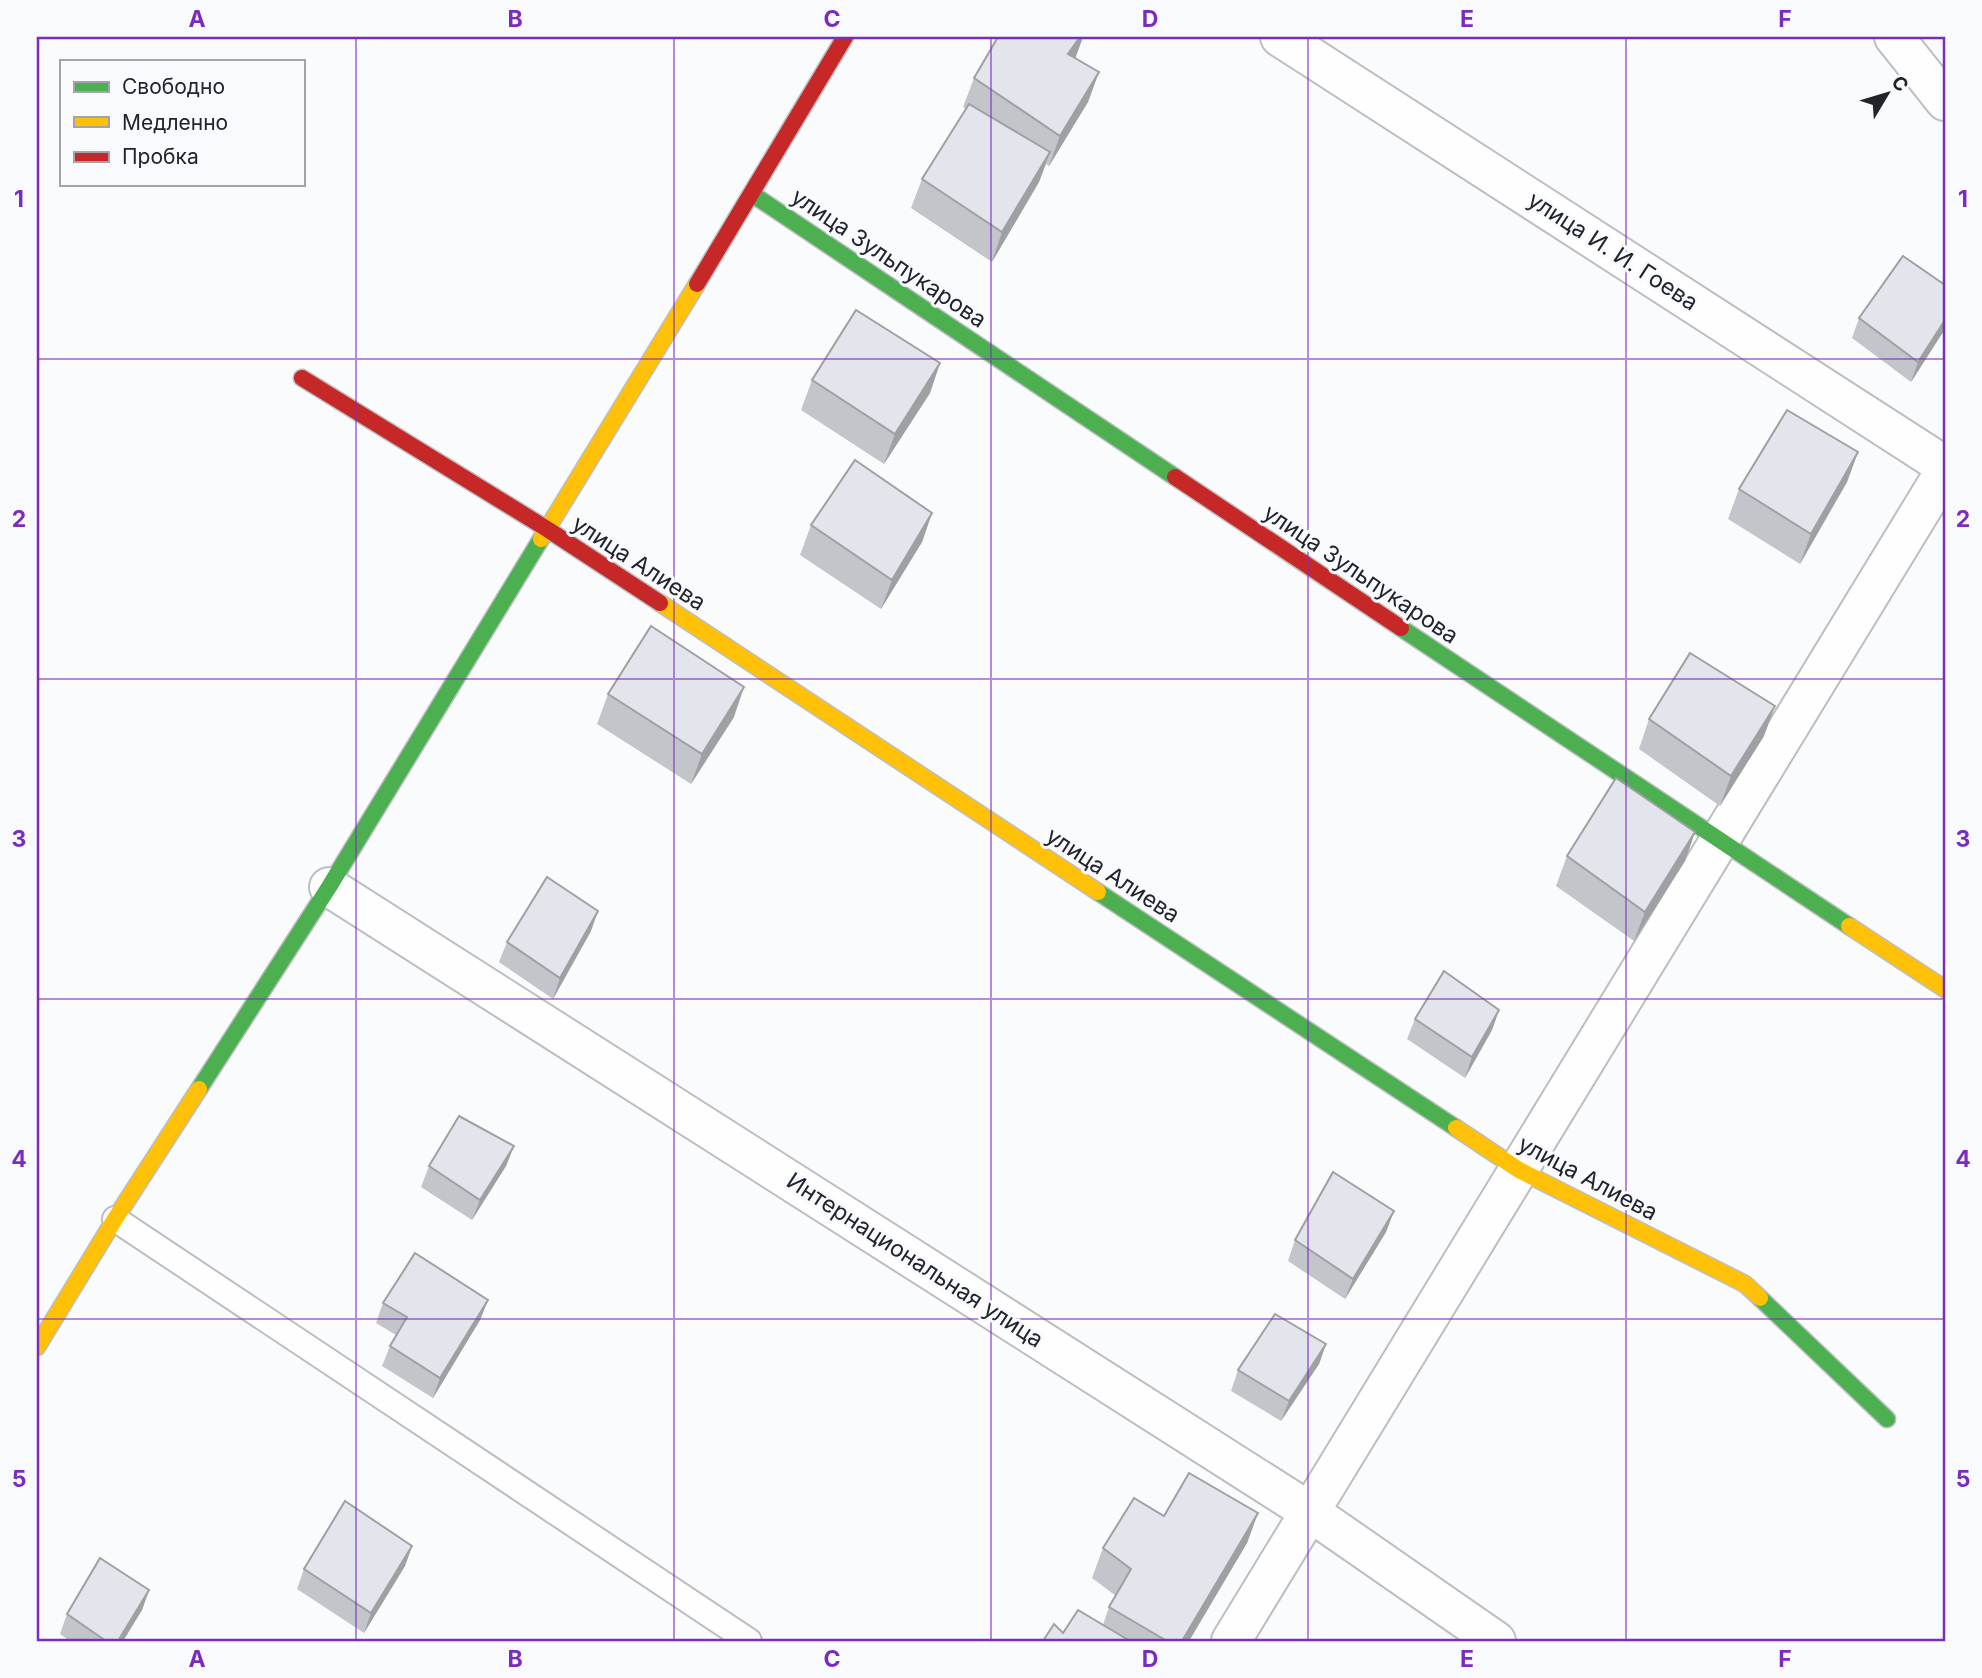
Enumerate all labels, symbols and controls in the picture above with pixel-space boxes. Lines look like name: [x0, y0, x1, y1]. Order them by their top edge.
text: A: [188, 5, 206, 33]
text: B: [507, 5, 523, 33]
text: C: [823, 5, 841, 33]
text: D: [1142, 5, 1158, 33]
text: E: [1460, 5, 1474, 33]
text: F: [1778, 5, 1792, 33]
legend: [60, 60, 304, 186]
north arrow: [1853, 60, 1923, 130]
text: С: [1887, 71, 1913, 96]
text: Свободно: [122, 74, 225, 99]
text: Медленно: [122, 110, 228, 135]
text: Пробка: [122, 144, 199, 169]
street label: улица Зульпукарова: [786, 182, 992, 334]
text: 1: [14, 185, 24, 213]
text: 1: [1958, 185, 1968, 213]
street label: улица И. И. Гоева: [1523, 186, 1703, 316]
street label: улица Зульпукарова: [1258, 498, 1464, 650]
text: 2: [12, 505, 26, 533]
text: 2: [1956, 505, 1970, 533]
street label: улица Алиева: [567, 509, 711, 617]
street label: улица Алиева: [1041, 821, 1185, 929]
text: 3: [12, 825, 26, 853]
text: 3: [1956, 825, 1970, 853]
street label: улица Алиева: [1514, 1130, 1662, 1226]
text: 4: [11, 1145, 27, 1173]
text: 4: [1955, 1145, 1971, 1173]
street label: Интернациональная улица: [782, 1167, 1048, 1353]
text: 5: [12, 1465, 26, 1493]
text: 5: [1956, 1465, 1970, 1493]
text: A: [188, 1645, 206, 1673]
text: B: [507, 1645, 523, 1673]
text: C: [823, 1645, 841, 1673]
text: D: [1142, 1645, 1158, 1673]
text: E: [1460, 1645, 1474, 1673]
text: F: [1778, 1645, 1792, 1673]

